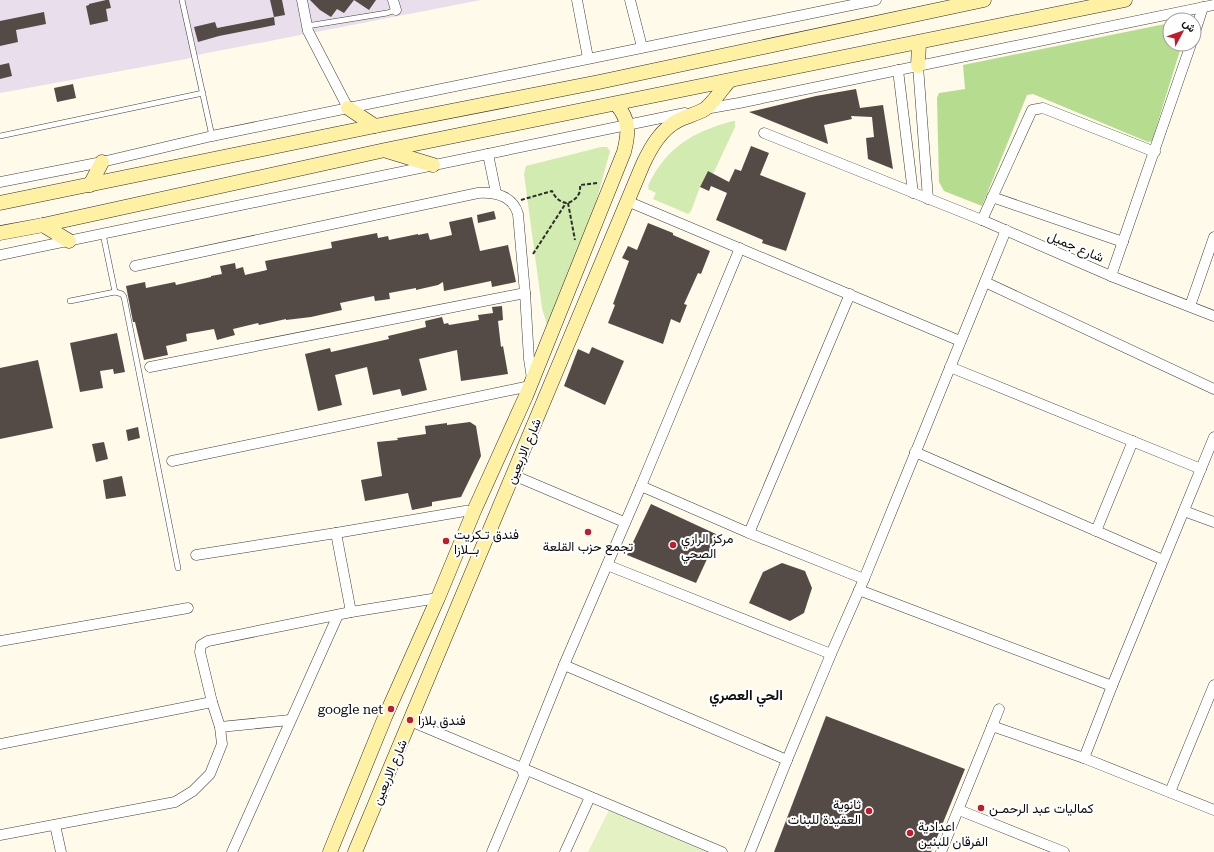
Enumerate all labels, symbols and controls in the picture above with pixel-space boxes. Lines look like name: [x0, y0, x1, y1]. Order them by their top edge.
north arrow: [1162, 12, 1202, 52]
text: ش: [1180, 17, 1198, 35]
street label: شارع جميل: [1045, 228, 1106, 267]
street label: شارع الاربعين: [503, 416, 546, 487]
place label: فندق تـكريت بــلازا: [454, 527, 519, 558]
marker: تجمع حزب القلعة: [583, 527, 593, 537]
place label: مركز الرازي الصحي: [681, 531, 733, 564]
marker: فندق تـكريت بــلازا: [441, 536, 451, 546]
place label: تجمع حزب القلعة: [543, 539, 633, 556]
marker: مركز الرازي الصحي: [668, 540, 678, 550]
district label: الحي العصري: [709, 687, 783, 707]
place label: google net: [318, 702, 383, 717]
marker: google net: [386, 704, 396, 714]
place label: فندق بلازا: [418, 713, 466, 729]
marker: فندق بلازا: [405, 715, 415, 725]
street label: شارع الاربعين: [369, 737, 412, 808]
place label: ثانوية العقيدة للبنات: [788, 797, 861, 827]
place label: كماليات عبد الرحمـن: [989, 801, 1094, 817]
marker: كماليات عبد الرحمـن: [976, 803, 986, 813]
marker: ثانوية العقيدة للبنات: [864, 806, 874, 816]
place label: اعدادية الفرقان للبنين: [918, 819, 988, 850]
marker: اعدادية الفرقان للبنين: [905, 828, 915, 838]

